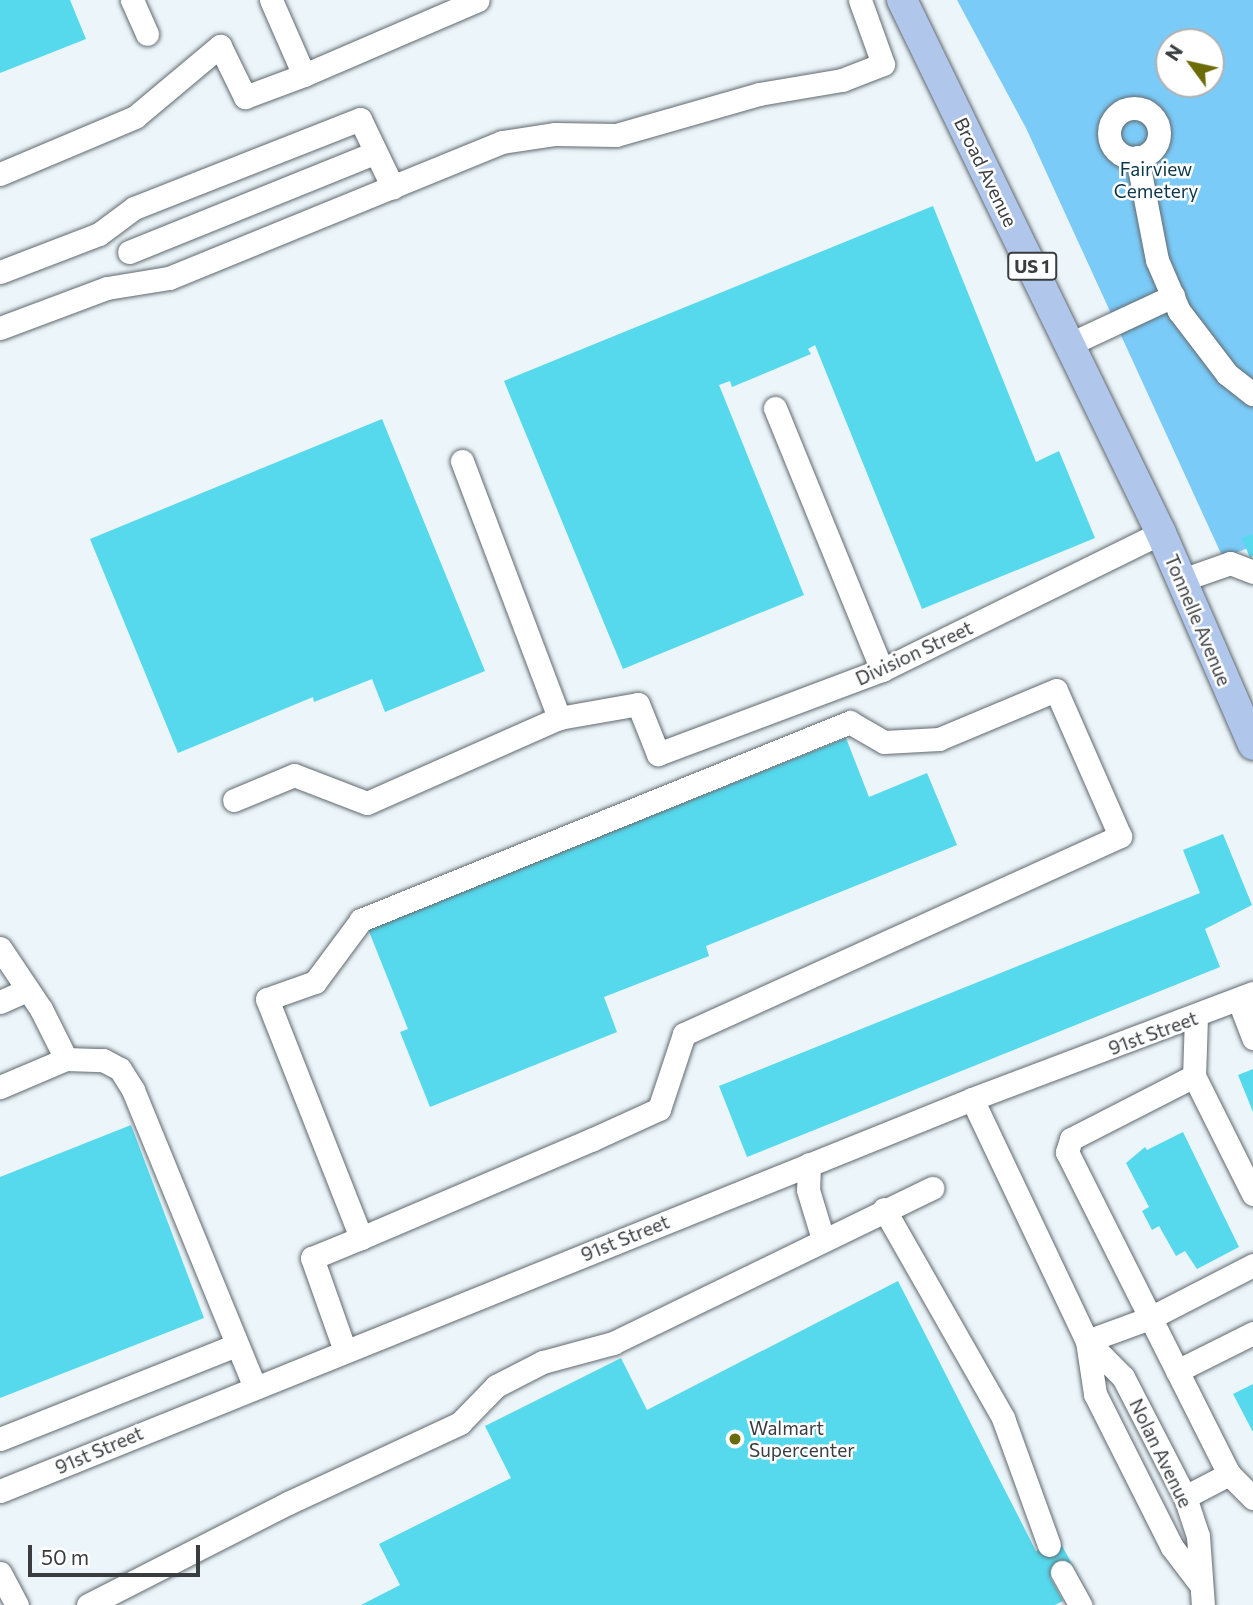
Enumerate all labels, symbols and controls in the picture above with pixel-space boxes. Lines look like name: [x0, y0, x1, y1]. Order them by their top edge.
north arrow: [1155, 28, 1225, 98]
text: N: [1160, 40, 1187, 65]
street label: Broad Avenue: [950, 114, 1022, 230]
park label: Fairview Cemetery: [1114, 158, 1198, 202]
road number: US 1: [1006, 252, 1058, 280]
street label: Tonnelle Avenue: [1160, 551, 1236, 689]
street label: Division Street: [852, 616, 976, 690]
street label: 91st Street: [1105, 1006, 1201, 1060]
street label: 91st Street: [577, 1210, 673, 1266]
street label: Nolan Avenue: [1125, 1395, 1197, 1511]
place label: Walmart Supercenter: [749, 1417, 855, 1461]
street label: 91st Street: [52, 1421, 146, 1479]
marker: Walmart Supercenter: [727, 1431, 743, 1447]
scale bar: [32, 1532, 203, 1576]
text: 50 m: [41, 1544, 89, 1569]

